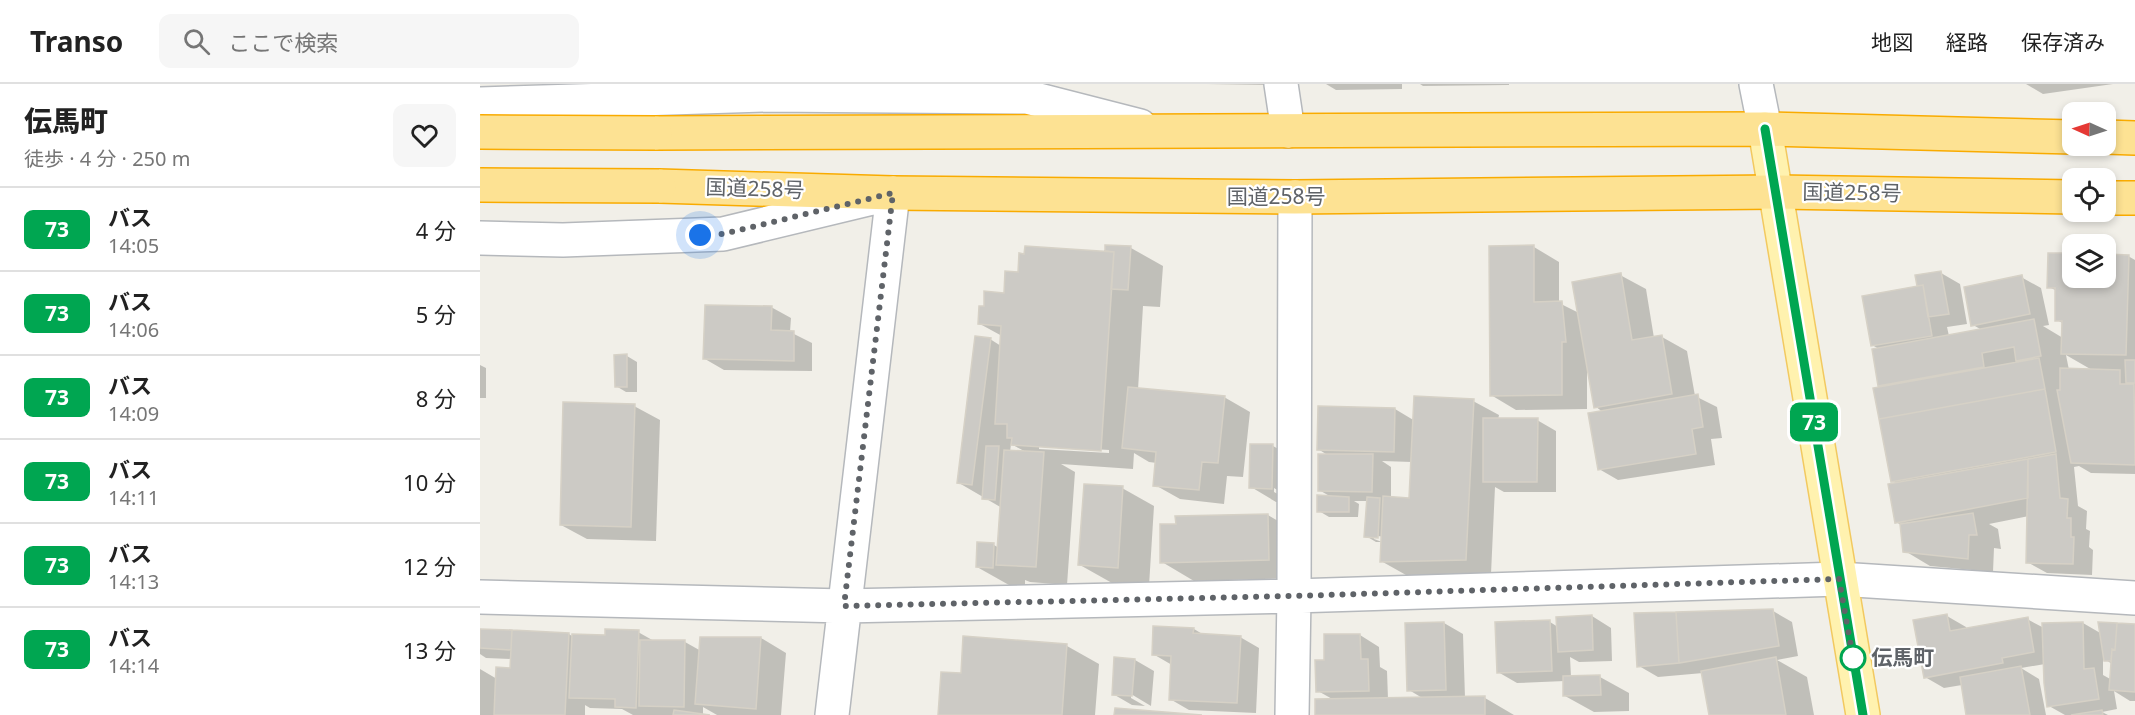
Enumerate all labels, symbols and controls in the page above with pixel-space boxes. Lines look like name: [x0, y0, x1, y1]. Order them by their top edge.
search box: [159, 14, 579, 68]
text: Transo: [30, 22, 123, 60]
icon: search: [180, 25, 213, 58]
text: ここで検索: [228, 27, 338, 57]
text: 地図: [1871, 28, 1913, 56]
text: 経路: [1946, 28, 1988, 56]
text: 保存済み: [2021, 28, 2105, 56]
text: 伝馬町: [24, 101, 108, 139]
north arrow: [2062, 102, 2116, 156]
map controls: [2062, 102, 2116, 288]
button: heart: [393, 104, 456, 167]
text: 徒歩 · 4 分 · 250 m: [24, 145, 190, 172]
button: locate: [2062, 168, 2116, 222]
street label: 国道258号: [705, 172, 805, 204]
street label: 国道258号: [1802, 177, 1902, 207]
street label: 国道258号: [1226, 182, 1326, 210]
text: バス: [108, 202, 152, 232]
text: 73: [45, 215, 69, 243]
text: 4 分: [416, 215, 456, 245]
your location: [685, 220, 715, 250]
text: 14:05: [108, 232, 159, 259]
button: layers: [2062, 234, 2116, 288]
text: バス: [108, 286, 152, 316]
text: 73: [45, 299, 69, 327]
text: 5 分: [416, 299, 456, 329]
text: 14:06: [108, 316, 159, 343]
text: バス: [108, 370, 152, 400]
text: 73: [45, 383, 69, 411]
text: 8 分: [416, 383, 456, 413]
text: 14:09: [108, 400, 159, 427]
line badge: 73: [1787, 402, 1841, 442]
text: 73: [1802, 408, 1826, 436]
text: バス: [108, 454, 152, 484]
text: 73: [45, 467, 69, 495]
text: 10 分: [403, 467, 456, 497]
text: 14:11: [108, 484, 159, 511]
text: バス: [108, 538, 152, 568]
text: 73: [45, 551, 69, 579]
text: 12 分: [403, 551, 456, 581]
text: 14:13: [108, 568, 159, 595]
text: バス: [108, 622, 152, 652]
text: 73: [45, 635, 69, 663]
text: 13 分: [403, 635, 456, 665]
place label: 伝馬町: [1871, 643, 1934, 671]
marker: 伝馬町: [1840, 645, 1866, 671]
text: 14:14: [108, 652, 159, 679]

